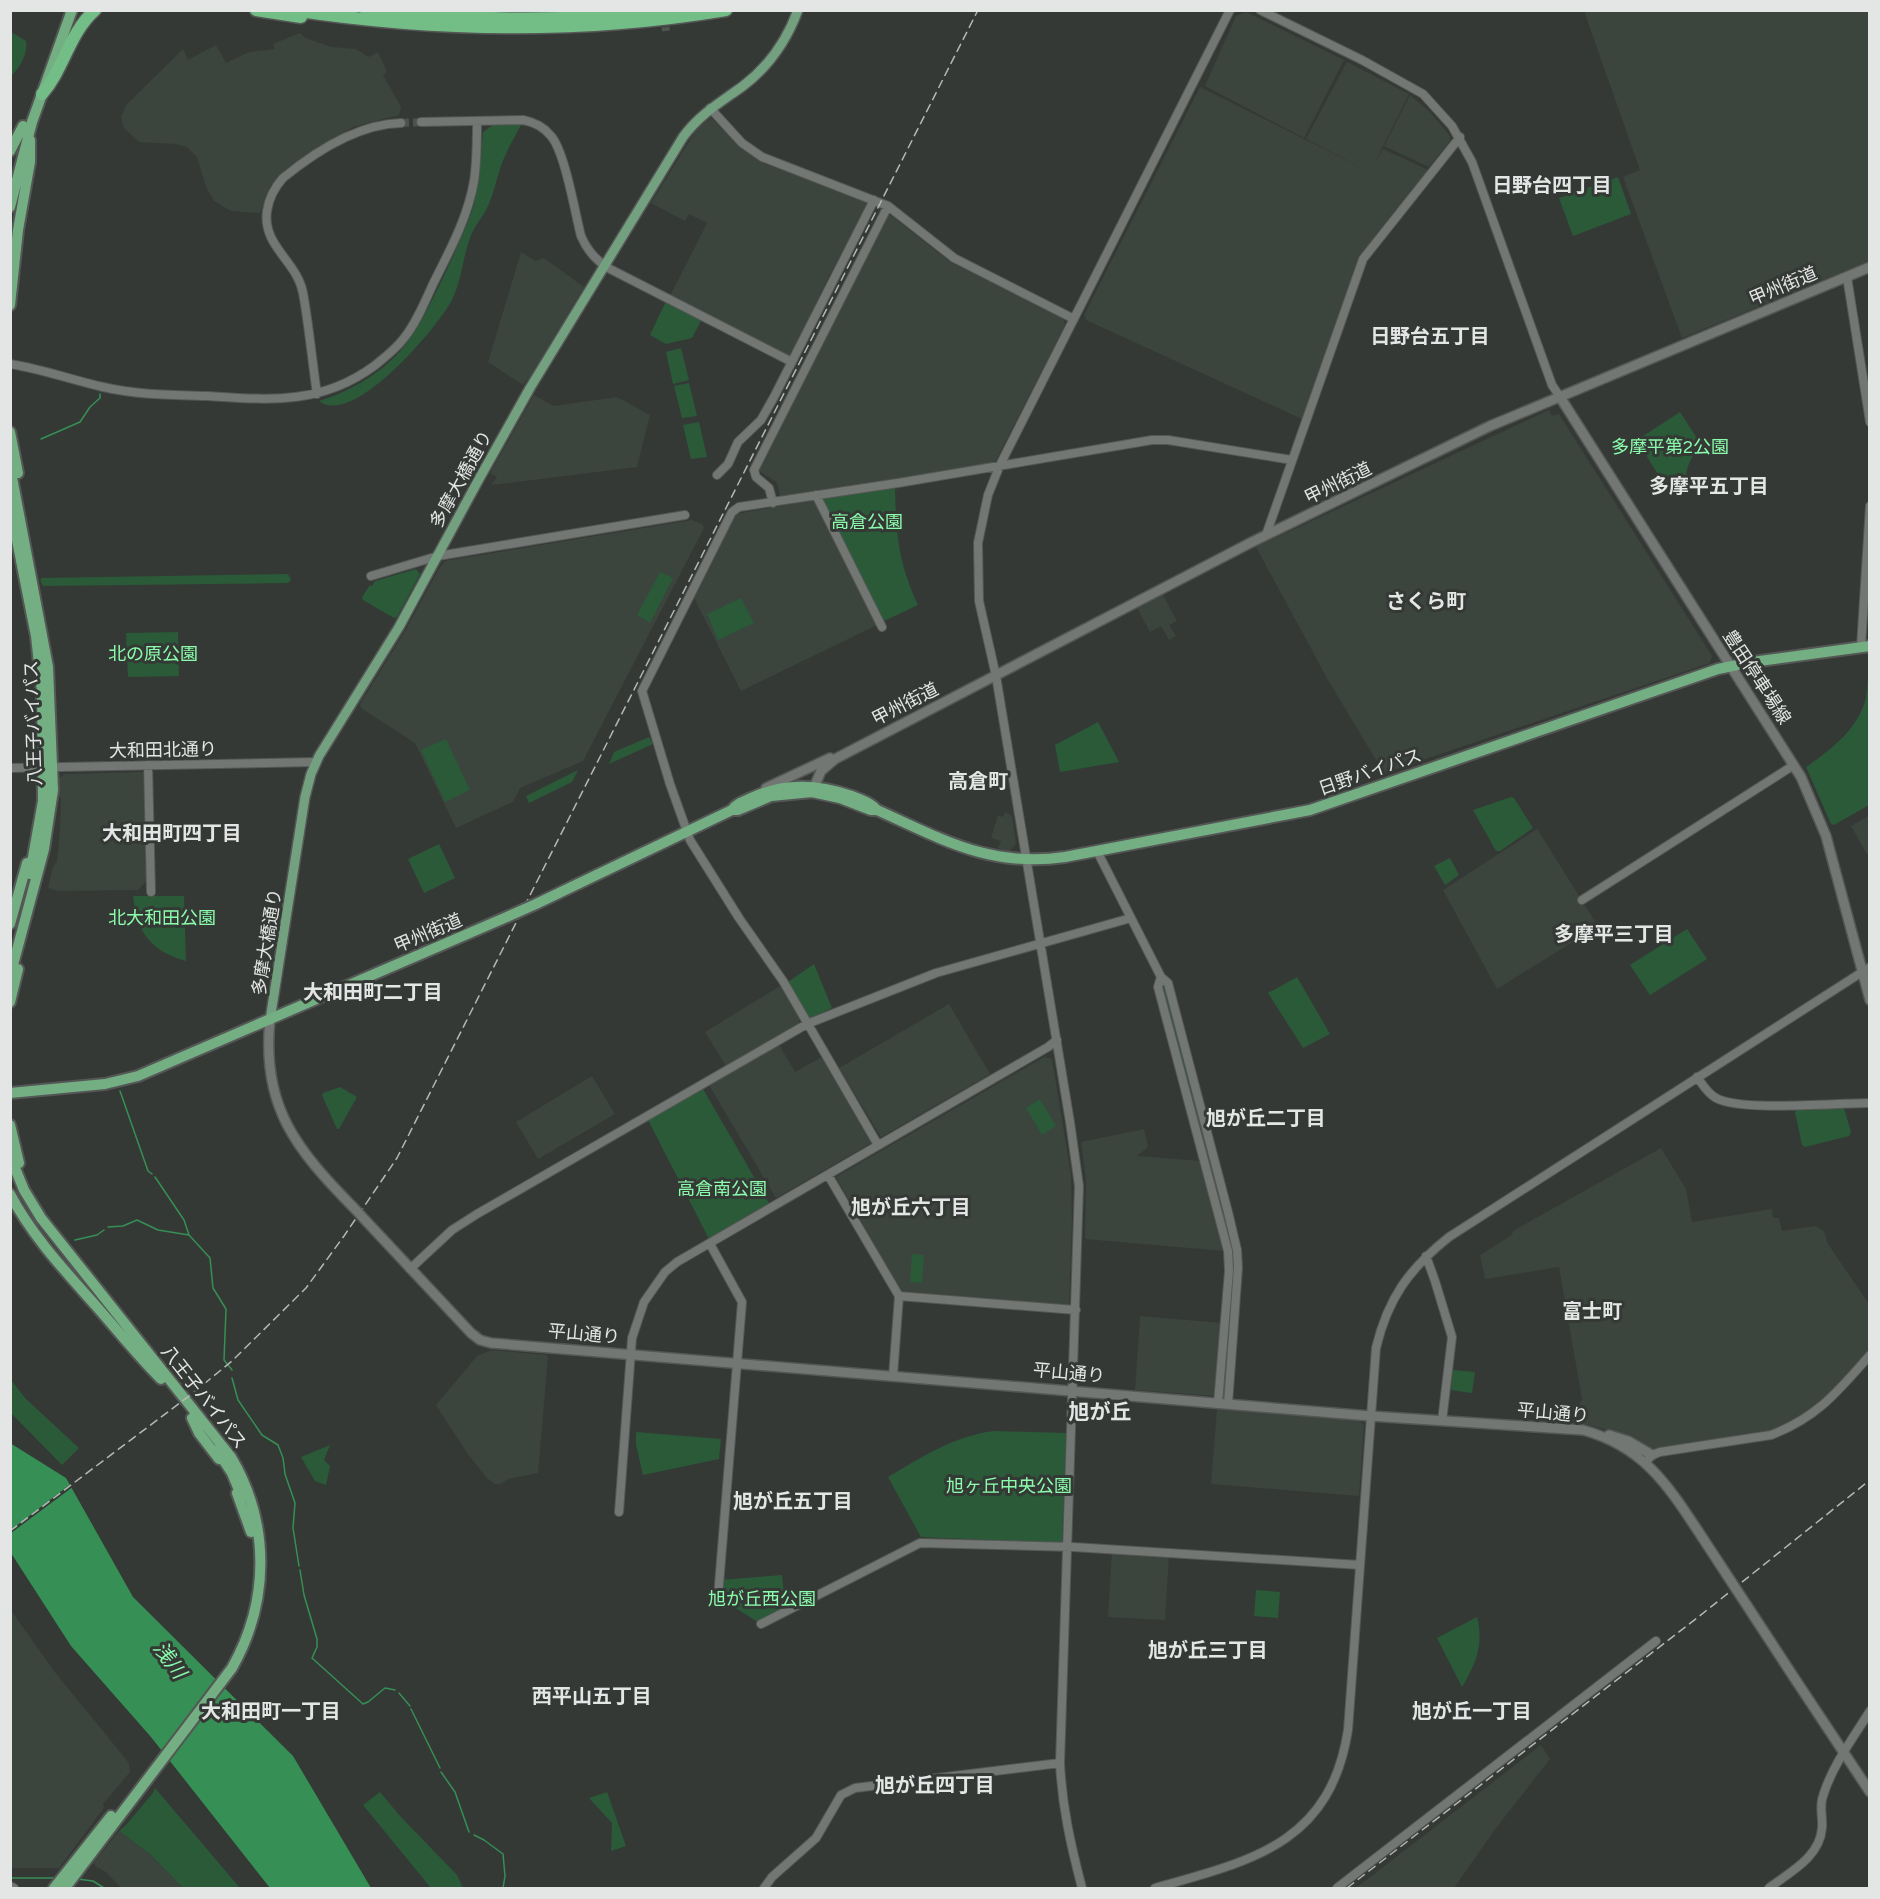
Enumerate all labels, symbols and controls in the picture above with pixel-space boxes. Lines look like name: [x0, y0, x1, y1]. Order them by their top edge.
district label: 日野台四丁目: [1492, 173, 1612, 197]
street label: 甲州街道: [1746, 262, 1820, 310]
district label: 日野台五丁目: [1370, 324, 1490, 348]
street label: 多摩大橋通り: [425, 426, 497, 532]
park label: 多摩平第2公園: [1611, 436, 1729, 458]
street label: 甲州街道: [1301, 457, 1375, 509]
district label: 多摩平五丁目: [1649, 474, 1769, 498]
park label: 高倉公園: [831, 511, 903, 533]
district label: さくら町: [1386, 589, 1466, 613]
street label: 豊田停車場線: [1718, 626, 1796, 728]
park label: 北の原公園: [108, 643, 198, 665]
street label: 八王子バイパス: [20, 660, 46, 786]
street label: 甲州街道: [868, 678, 942, 730]
street label: 大和田北通り: [109, 738, 217, 762]
street label: 日野バイパス: [1316, 744, 1424, 800]
district label: 高倉町: [948, 769, 1008, 793]
district label: 大和田町四丁目: [102, 821, 242, 845]
street label: 多摩大橋通り: [248, 887, 286, 997]
park label: 北大和田公園: [108, 907, 216, 929]
street label: 甲州街道: [391, 909, 465, 957]
district label: 多摩平三丁目: [1554, 922, 1674, 946]
district label: 大和田町二丁目: [303, 980, 443, 1004]
district label: 旭が丘二丁目: [1206, 1106, 1326, 1130]
park label: 高倉南公園: [677, 1178, 767, 1200]
district label: 旭が丘六丁目: [851, 1195, 971, 1219]
district label: 富士町: [1562, 1299, 1622, 1323]
street label: 平山通り: [547, 1320, 621, 1348]
street label: 八王子バイパス: [157, 1341, 251, 1453]
street label: 平山通り: [1032, 1359, 1106, 1387]
district label: 旭が丘: [1069, 1399, 1132, 1424]
street label: 平山通り: [1516, 1399, 1590, 1427]
park label: 旭ヶ丘中央公園: [946, 1475, 1072, 1497]
district label: 旭が丘五丁目: [733, 1489, 853, 1513]
park label: 旭が丘西公園: [708, 1588, 816, 1610]
water label: 浅川: [149, 1637, 193, 1685]
district label: 旭が丘三丁目: [1148, 1638, 1268, 1662]
district label: 西平山五丁目: [532, 1684, 652, 1708]
district label: 大和田町一丁目: [201, 1699, 341, 1723]
district label: 旭が丘一丁目: [1412, 1699, 1532, 1723]
district label: 旭が丘四丁目: [875, 1773, 995, 1797]

